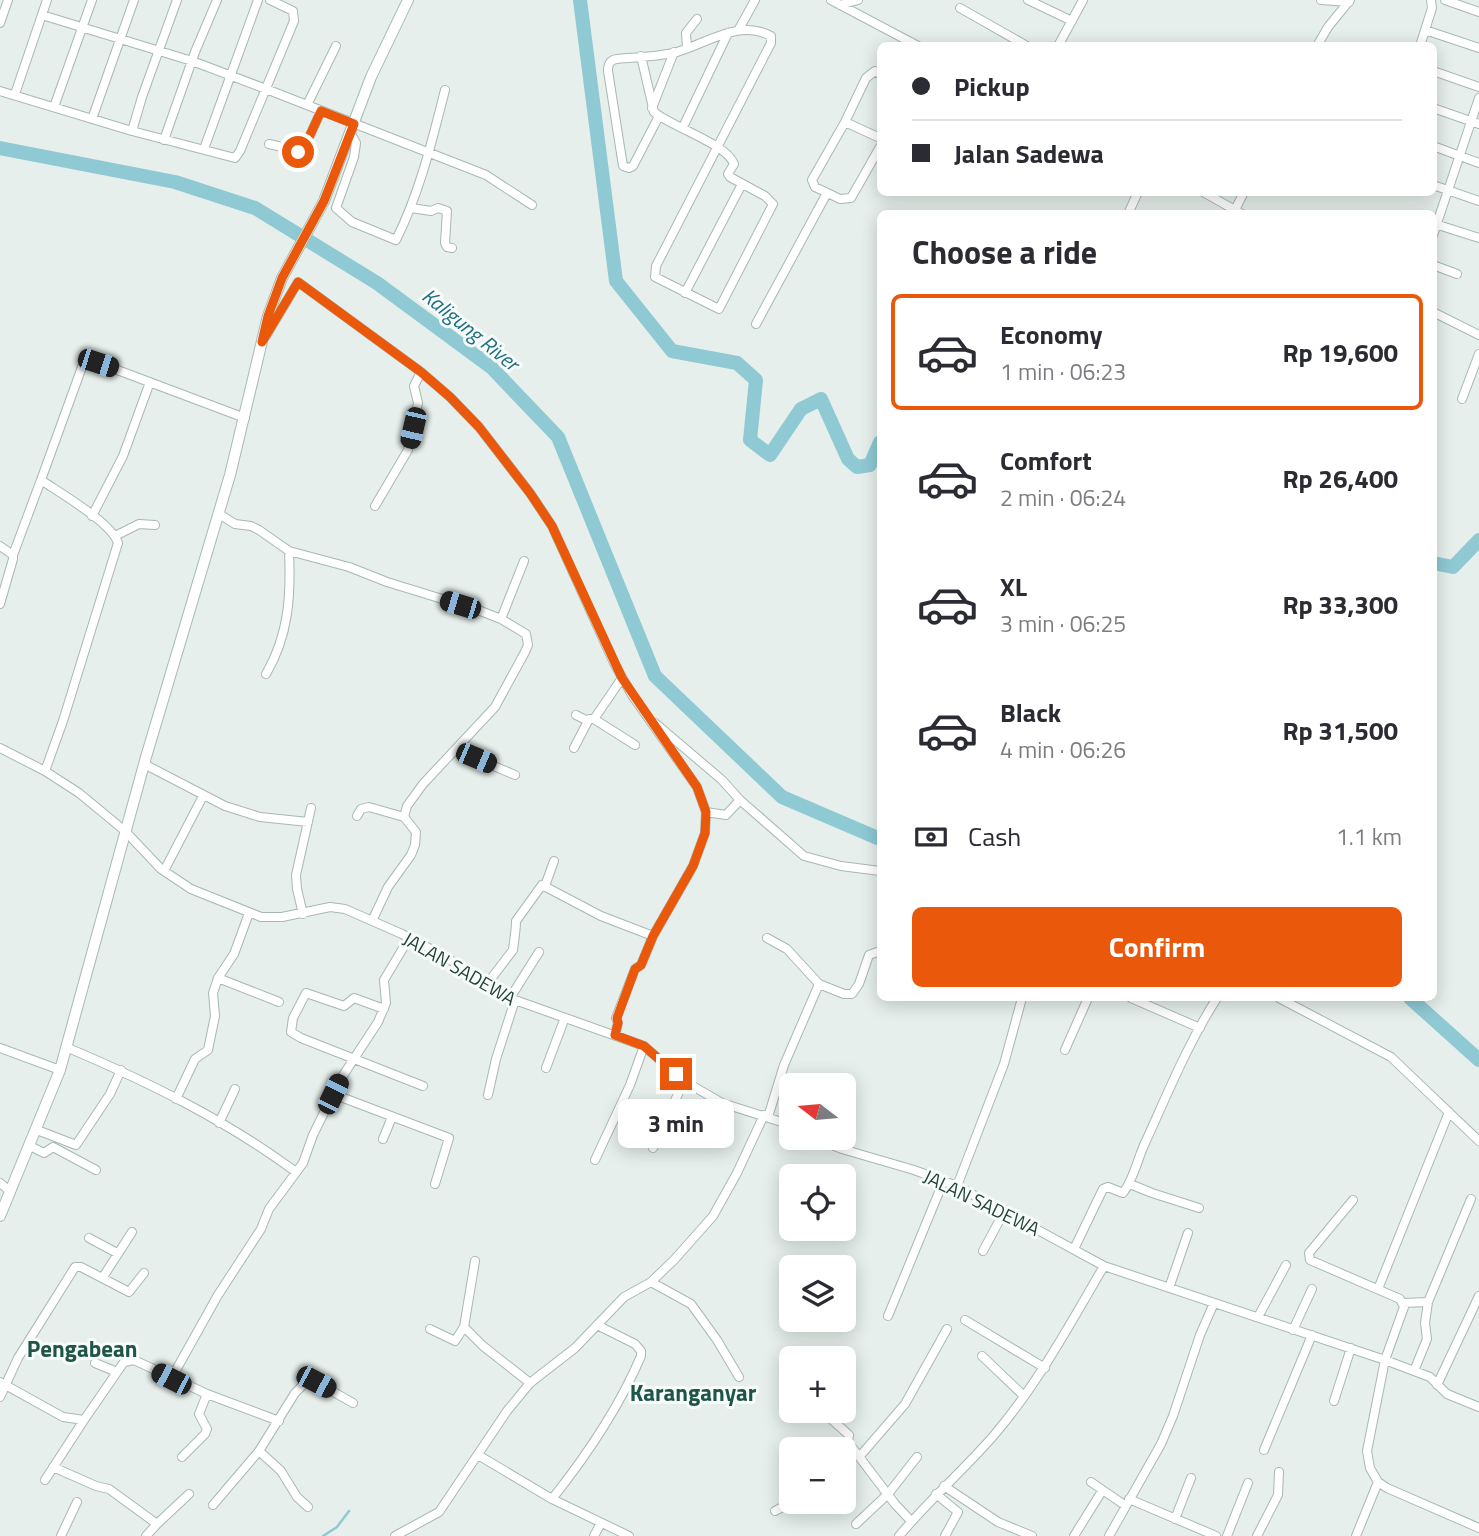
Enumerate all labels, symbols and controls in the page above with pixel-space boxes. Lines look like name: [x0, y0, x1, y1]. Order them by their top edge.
text: Pickup: [954, 67, 1030, 106]
text: Jalan Sadewa: [954, 134, 1104, 173]
route start: [282, 136, 314, 168]
text: Choose a ride: [912, 228, 1097, 276]
water label: Kaligung River: [416, 280, 528, 380]
text: Economy: [1000, 315, 1102, 354]
icon: car: [916, 321, 979, 384]
text: Rp 19,600: [1282, 333, 1398, 372]
car: [75, 347, 122, 379]
text: 1 min · 06:23: [1000, 354, 1126, 389]
car: [399, 405, 428, 451]
text: Comfort: [1000, 441, 1092, 480]
icon: car: [916, 447, 979, 510]
text: Rp 26,400: [1282, 459, 1398, 498]
text: 2 min · 06:24: [1000, 480, 1126, 515]
text: XL: [1000, 567, 1027, 606]
icon: car: [916, 573, 979, 636]
text: Rp 33,300: [1282, 585, 1398, 624]
car: [437, 589, 484, 621]
text: 3 min · 06:25: [1000, 606, 1126, 641]
text: Black: [1000, 693, 1061, 732]
icon: car: [916, 699, 979, 762]
text: Rp 31,500: [1282, 711, 1398, 750]
text: 4 min · 06:26: [1000, 732, 1126, 767]
car: [453, 740, 500, 776]
text: Cash: [968, 817, 1021, 856]
icon: cash: [912, 818, 950, 856]
text: 1.1 km: [1336, 819, 1402, 854]
button: Confirm: [912, 907, 1402, 987]
street label: JALAN SADEWA: [398, 924, 522, 1012]
route end: [660, 1058, 692, 1090]
car: [315, 1071, 352, 1117]
north arrow: [779, 1073, 856, 1150]
map controls: [779, 1073, 856, 1514]
callout: 3 min: [618, 1098, 734, 1148]
text: 3 min: [648, 1106, 704, 1141]
street label: JALAN SADEWA: [919, 1161, 1045, 1243]
button: locate: [779, 1164, 856, 1241]
button: layers: [779, 1255, 856, 1332]
district label: Pengabean: [27, 1331, 137, 1366]
button: +: [779, 1346, 856, 1423]
car: [148, 1360, 195, 1398]
car: [293, 1363, 340, 1401]
district label: Karanganyar: [630, 1375, 757, 1410]
button: −: [779, 1437, 856, 1514]

